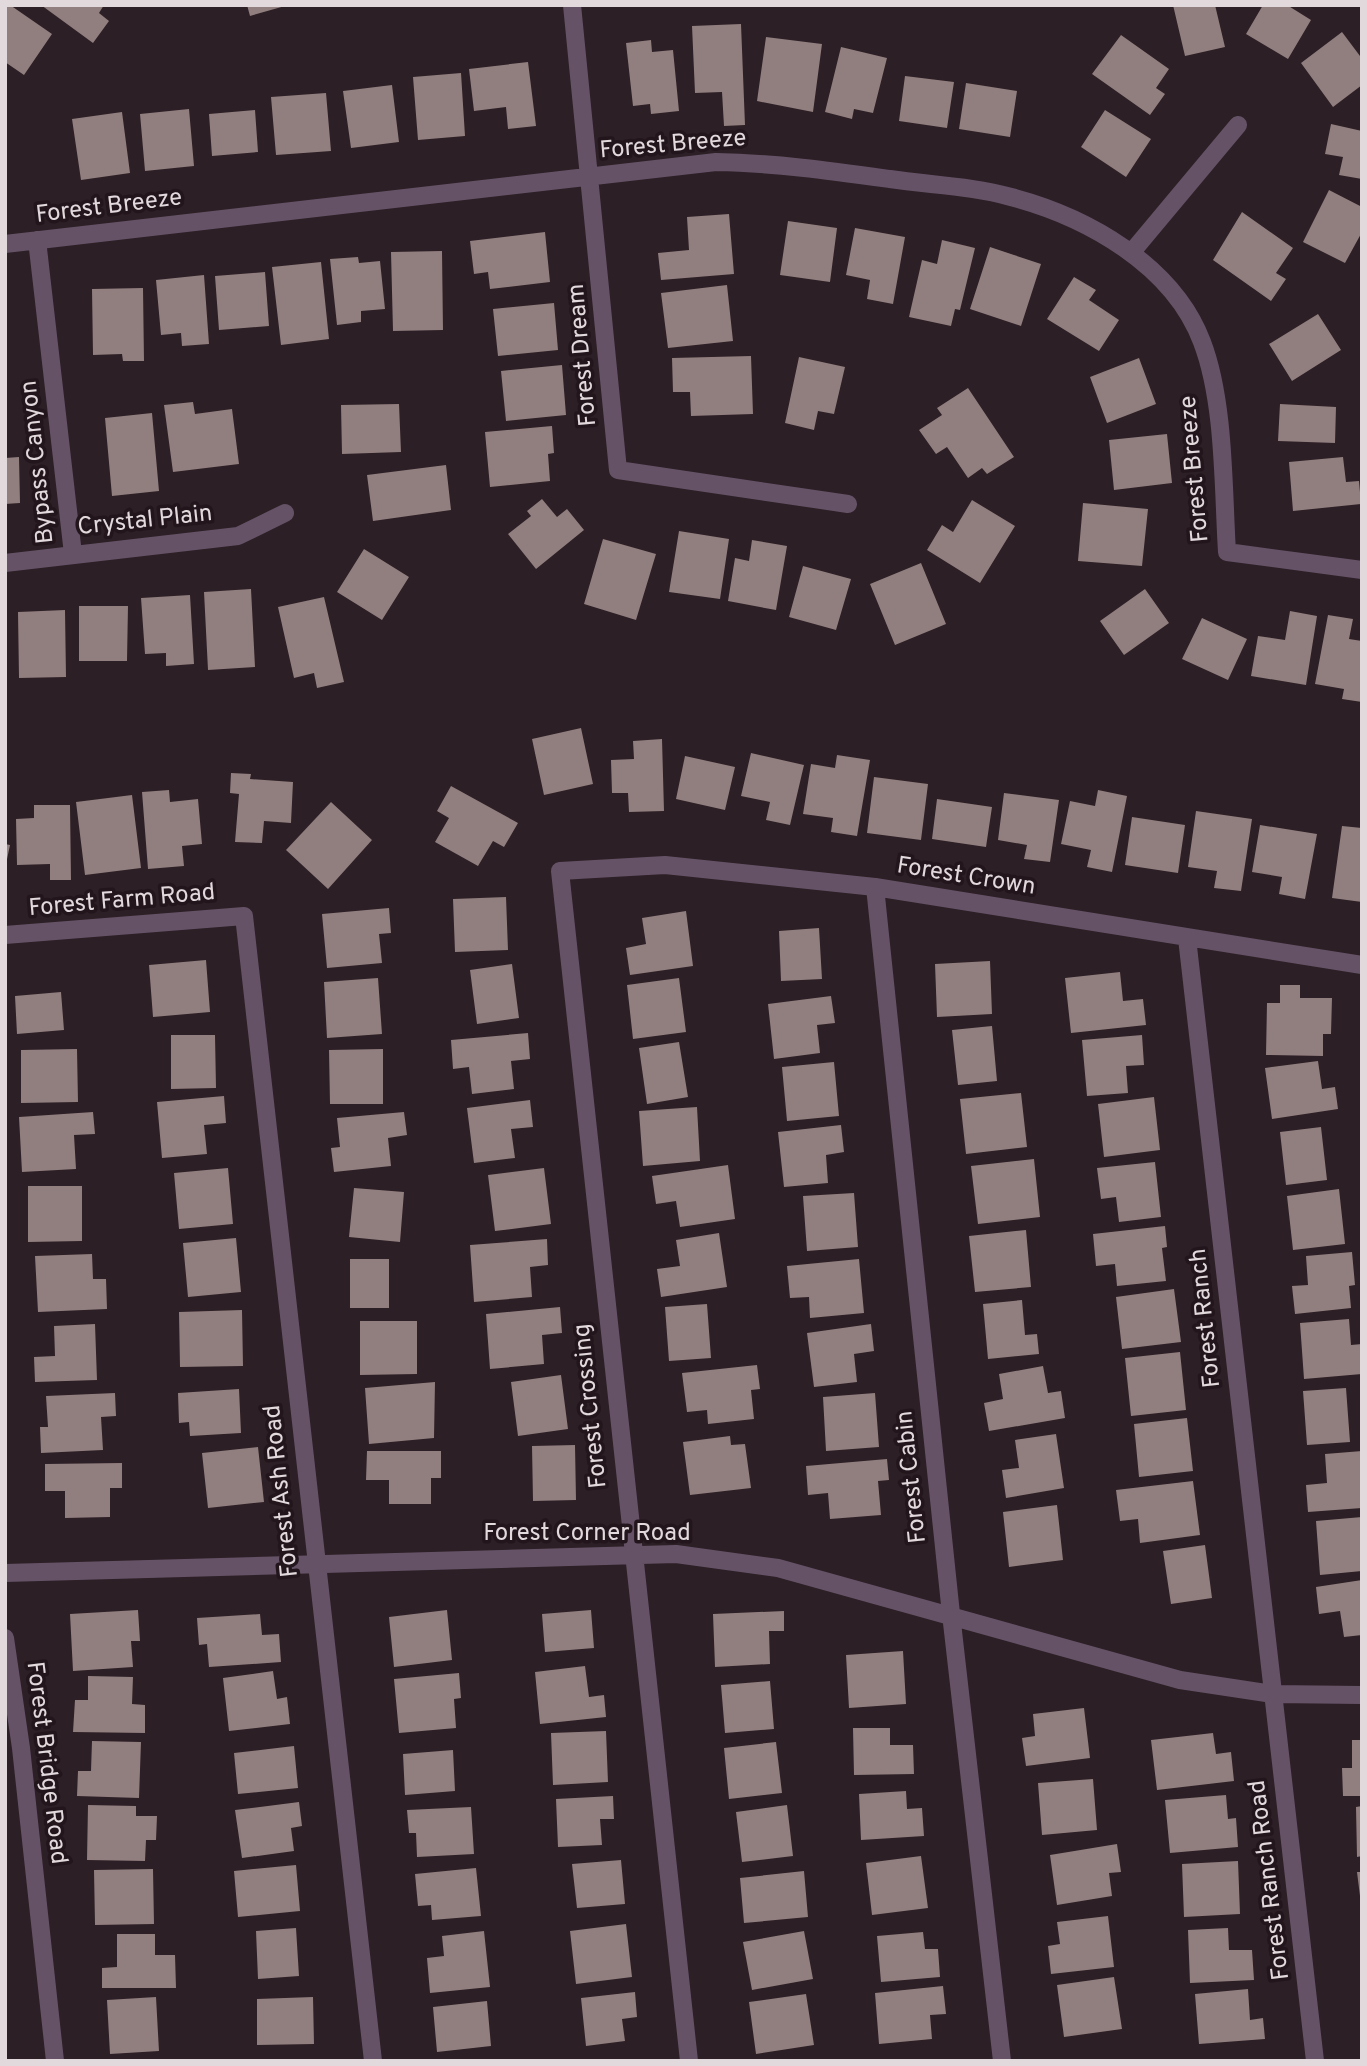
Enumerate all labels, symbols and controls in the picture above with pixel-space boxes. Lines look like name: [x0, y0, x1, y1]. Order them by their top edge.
street label: Forest Breeze: [598, 124, 748, 166]
street label: Forest Breeze: [34, 183, 184, 231]
street label: Forest Dream: [562, 282, 604, 428]
street label: Bypass Canyon: [15, 379, 61, 545]
street label: Forest Breeze: [1174, 394, 1216, 544]
street label: Crystal Plain: [76, 499, 214, 543]
street label: Forest Crown: [894, 851, 1038, 903]
street label: Forest Farm Road: [27, 878, 217, 924]
street label: Forest Ranch: [1184, 1247, 1228, 1389]
street label: Forest Crossing: [567, 1322, 615, 1490]
street label: Forest Ash Road: [258, 1403, 306, 1579]
street label: Forest Cabin: [890, 1409, 934, 1545]
street label: Forest Corner Road: [483, 1519, 691, 1549]
street label: Forest Bridge Road: [19, 1660, 73, 1866]
street label: Forest Ranch Road: [1243, 1778, 1297, 1982]

